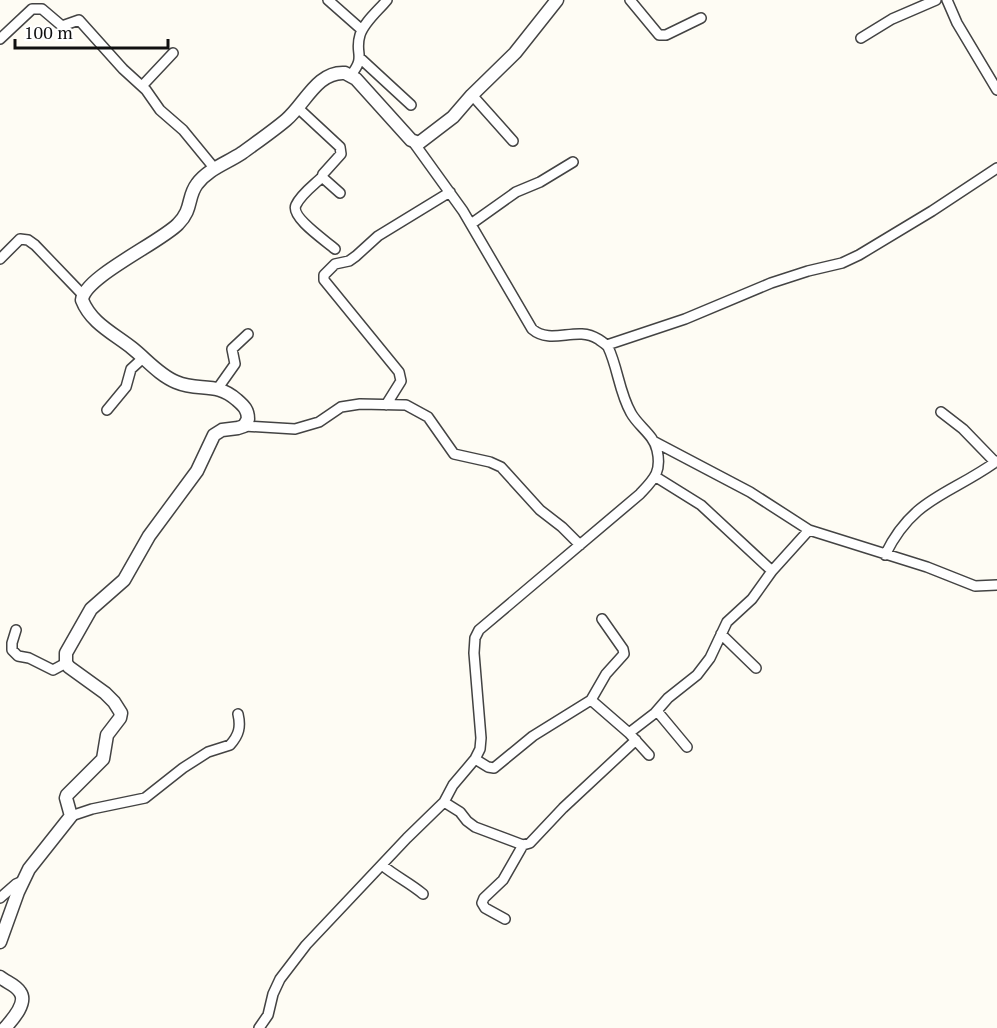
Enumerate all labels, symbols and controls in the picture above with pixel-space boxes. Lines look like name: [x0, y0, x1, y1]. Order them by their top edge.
scale bar: [15, 12, 168, 50]
text: 100 m: [24, 20, 73, 44]

